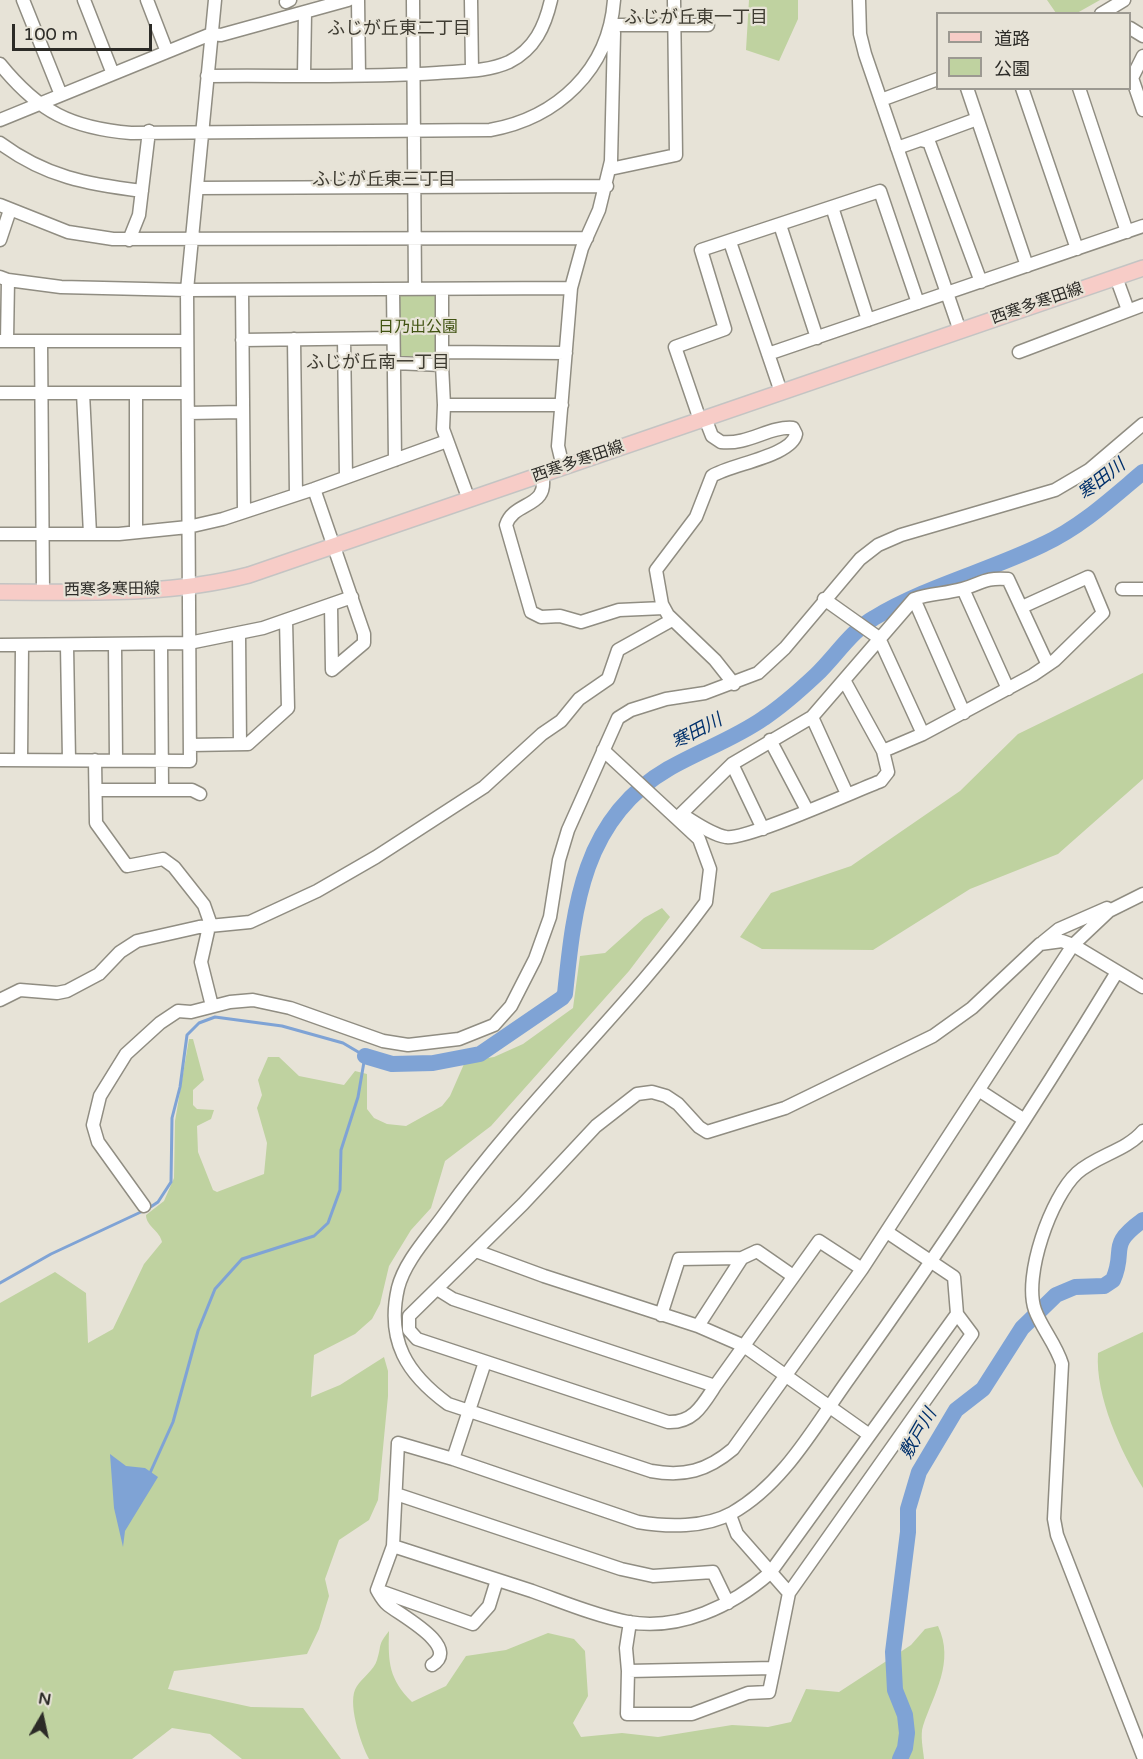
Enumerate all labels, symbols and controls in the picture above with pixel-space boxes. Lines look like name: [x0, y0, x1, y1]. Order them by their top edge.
district label: ふじが丘東一丁目: [624, 7, 768, 29]
scale bar: [15, 12, 154, 50]
legend: [936, 12, 1131, 90]
district label: ふじが丘東二丁目: [327, 18, 471, 40]
text: 100 m: [23, 23, 78, 45]
text: 道路: [994, 28, 1030, 50]
text: 公園: [994, 58, 1030, 80]
district label: ふじが丘東三丁目: [312, 169, 456, 191]
street label: 西寒多寒田線: [988, 279, 1086, 329]
park label: 日乃出公園: [378, 318, 458, 338]
district label: ふじが丘南一丁目: [306, 352, 450, 374]
street label: 西寒多寒田線: [529, 437, 627, 487]
water label: 寒田川: [1074, 455, 1130, 505]
street label: 西寒多寒田線: [64, 580, 160, 600]
water label: 寒田川: [668, 710, 726, 754]
water label: 敷戸川: [896, 1405, 942, 1463]
north arrow: [12, 1687, 72, 1747]
text: N: [37, 1688, 53, 1710]

